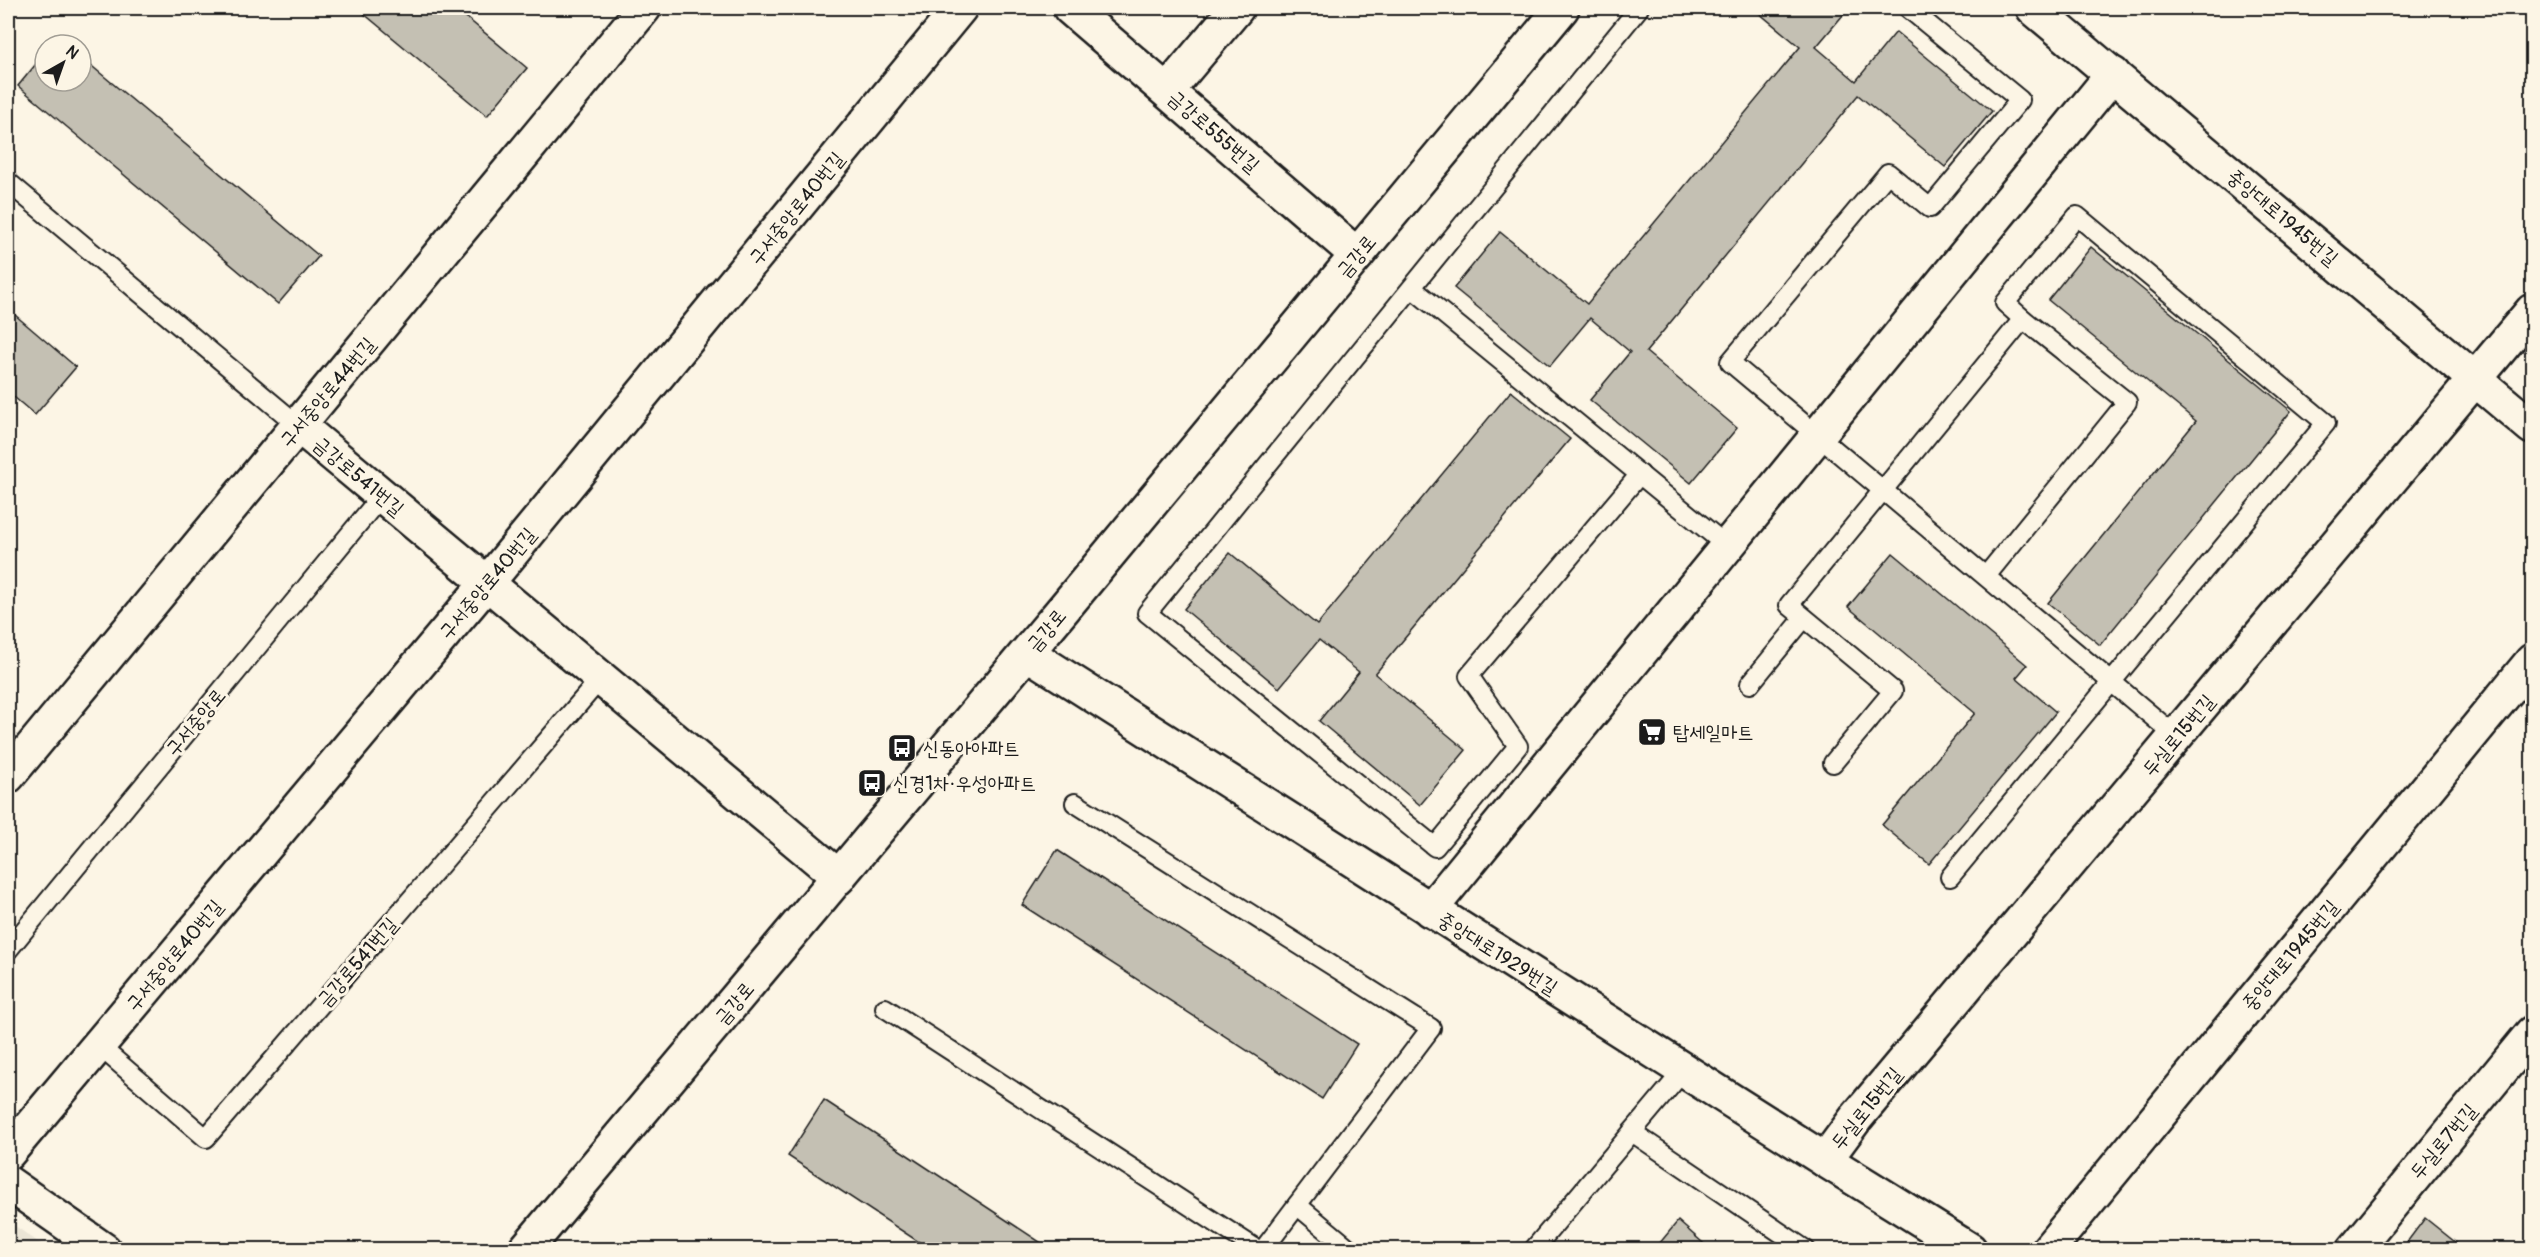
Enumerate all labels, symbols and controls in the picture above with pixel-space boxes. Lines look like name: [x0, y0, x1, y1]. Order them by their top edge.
north arrow: [33, 33, 93, 93]
text: N: [61, 41, 83, 64]
street label: 금강로555번길: [1163, 85, 1265, 178]
street label: 구서중앙로40번길: [743, 147, 850, 270]
street label: 중앙대로1945번길: [2222, 164, 2343, 271]
street label: 금강로: [1331, 230, 1381, 283]
street label: 구서중앙로44번길: [274, 332, 381, 452]
street label: 금강로541번길: [308, 431, 409, 522]
street label: 구서중앙로40번길: [433, 522, 541, 644]
street label: 금강로: [1021, 604, 1071, 657]
street label: 구서중앙로: [160, 683, 231, 761]
street label: 두실로15번길: [2137, 689, 2220, 781]
supermarket icon: 탑세일마트: [1636, 716, 1668, 748]
place label: 탑세일마트: [1673, 720, 1753, 745]
bus stop icon: 신동아아파트: [886, 732, 918, 764]
place label: 신동아아파트: [923, 736, 1020, 761]
bus stop icon: 신경1차·우성아파트: [856, 767, 888, 799]
place label: 신경1차·우성아파트: [893, 771, 1036, 796]
street label: 구서중앙로40번길: [120, 894, 228, 1016]
street label: 중앙대로1945번길: [2237, 895, 2344, 1016]
street label: 중앙대로1929번길: [1433, 907, 1562, 1000]
street label: 금강로541번길: [312, 912, 403, 1012]
street label: 금강로: [709, 977, 759, 1030]
street label: 두실로15번길: [1825, 1062, 1907, 1155]
street label: 두실로7번길: [2405, 1098, 2482, 1184]

